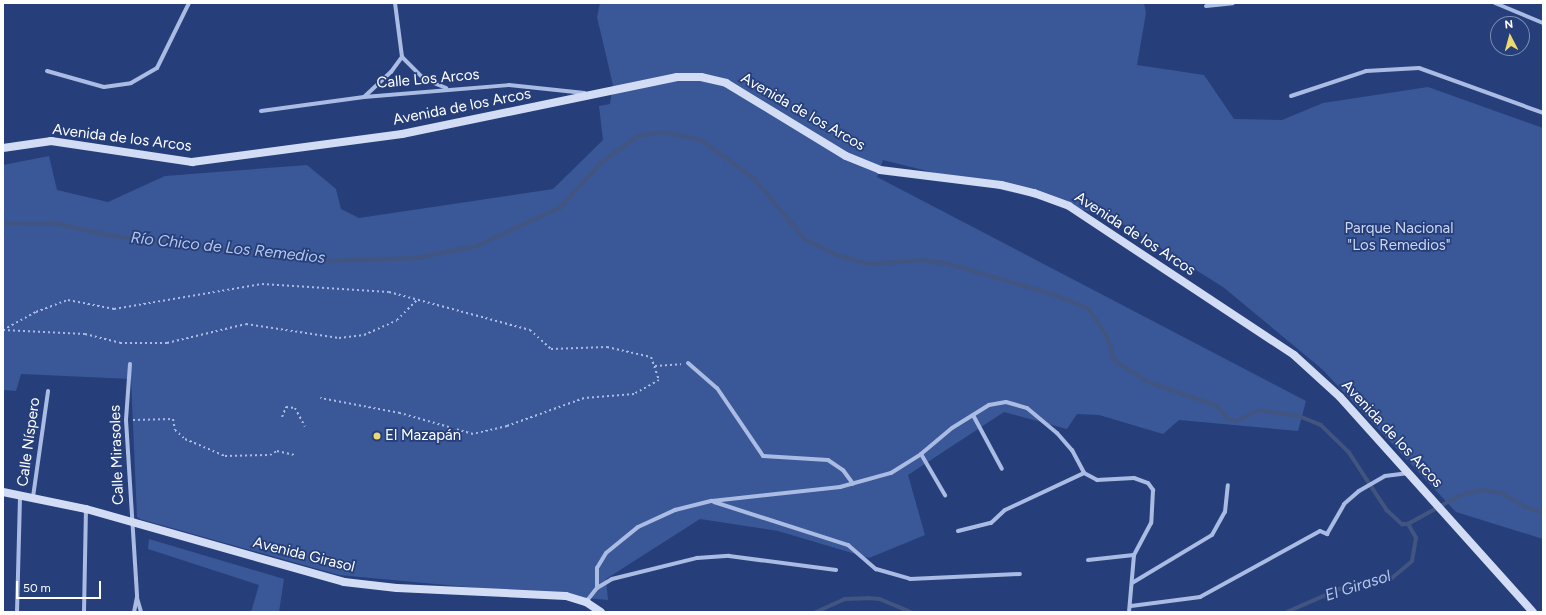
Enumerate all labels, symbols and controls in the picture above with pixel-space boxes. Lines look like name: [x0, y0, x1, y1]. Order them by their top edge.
north arrow: [1490, 16, 1530, 56]
text: N: [1504, 18, 1514, 31]
street label: Calle Los Arcos: [376, 66, 480, 92]
street label: Avenida de los Arcos: [738, 69, 868, 155]
street label: Avenida de los Arcos: [391, 85, 533, 129]
street label: Avenida de los Arcos: [51, 121, 193, 155]
street label: Avenida de los Arcos: [1071, 188, 1199, 280]
park label: Parque Nacional "Los Remedios": [1344, 219, 1454, 254]
water label: Río Chico de Los Remedios: [130, 228, 326, 268]
street label: Avenida de los Arcos: [1338, 377, 1446, 491]
street label: Calle Níspero: [14, 396, 44, 488]
street label: Calle Mirasoles: [106, 405, 128, 505]
place label: El Mazapán: [385, 427, 461, 445]
marker: El Mazapán: [372, 431, 382, 441]
street label: Avenida Girasol: [251, 534, 357, 576]
water label: El Girasol: [1323, 566, 1393, 606]
scale bar: [18, 573, 103, 599]
text: 50 m: [23, 581, 51, 595]

